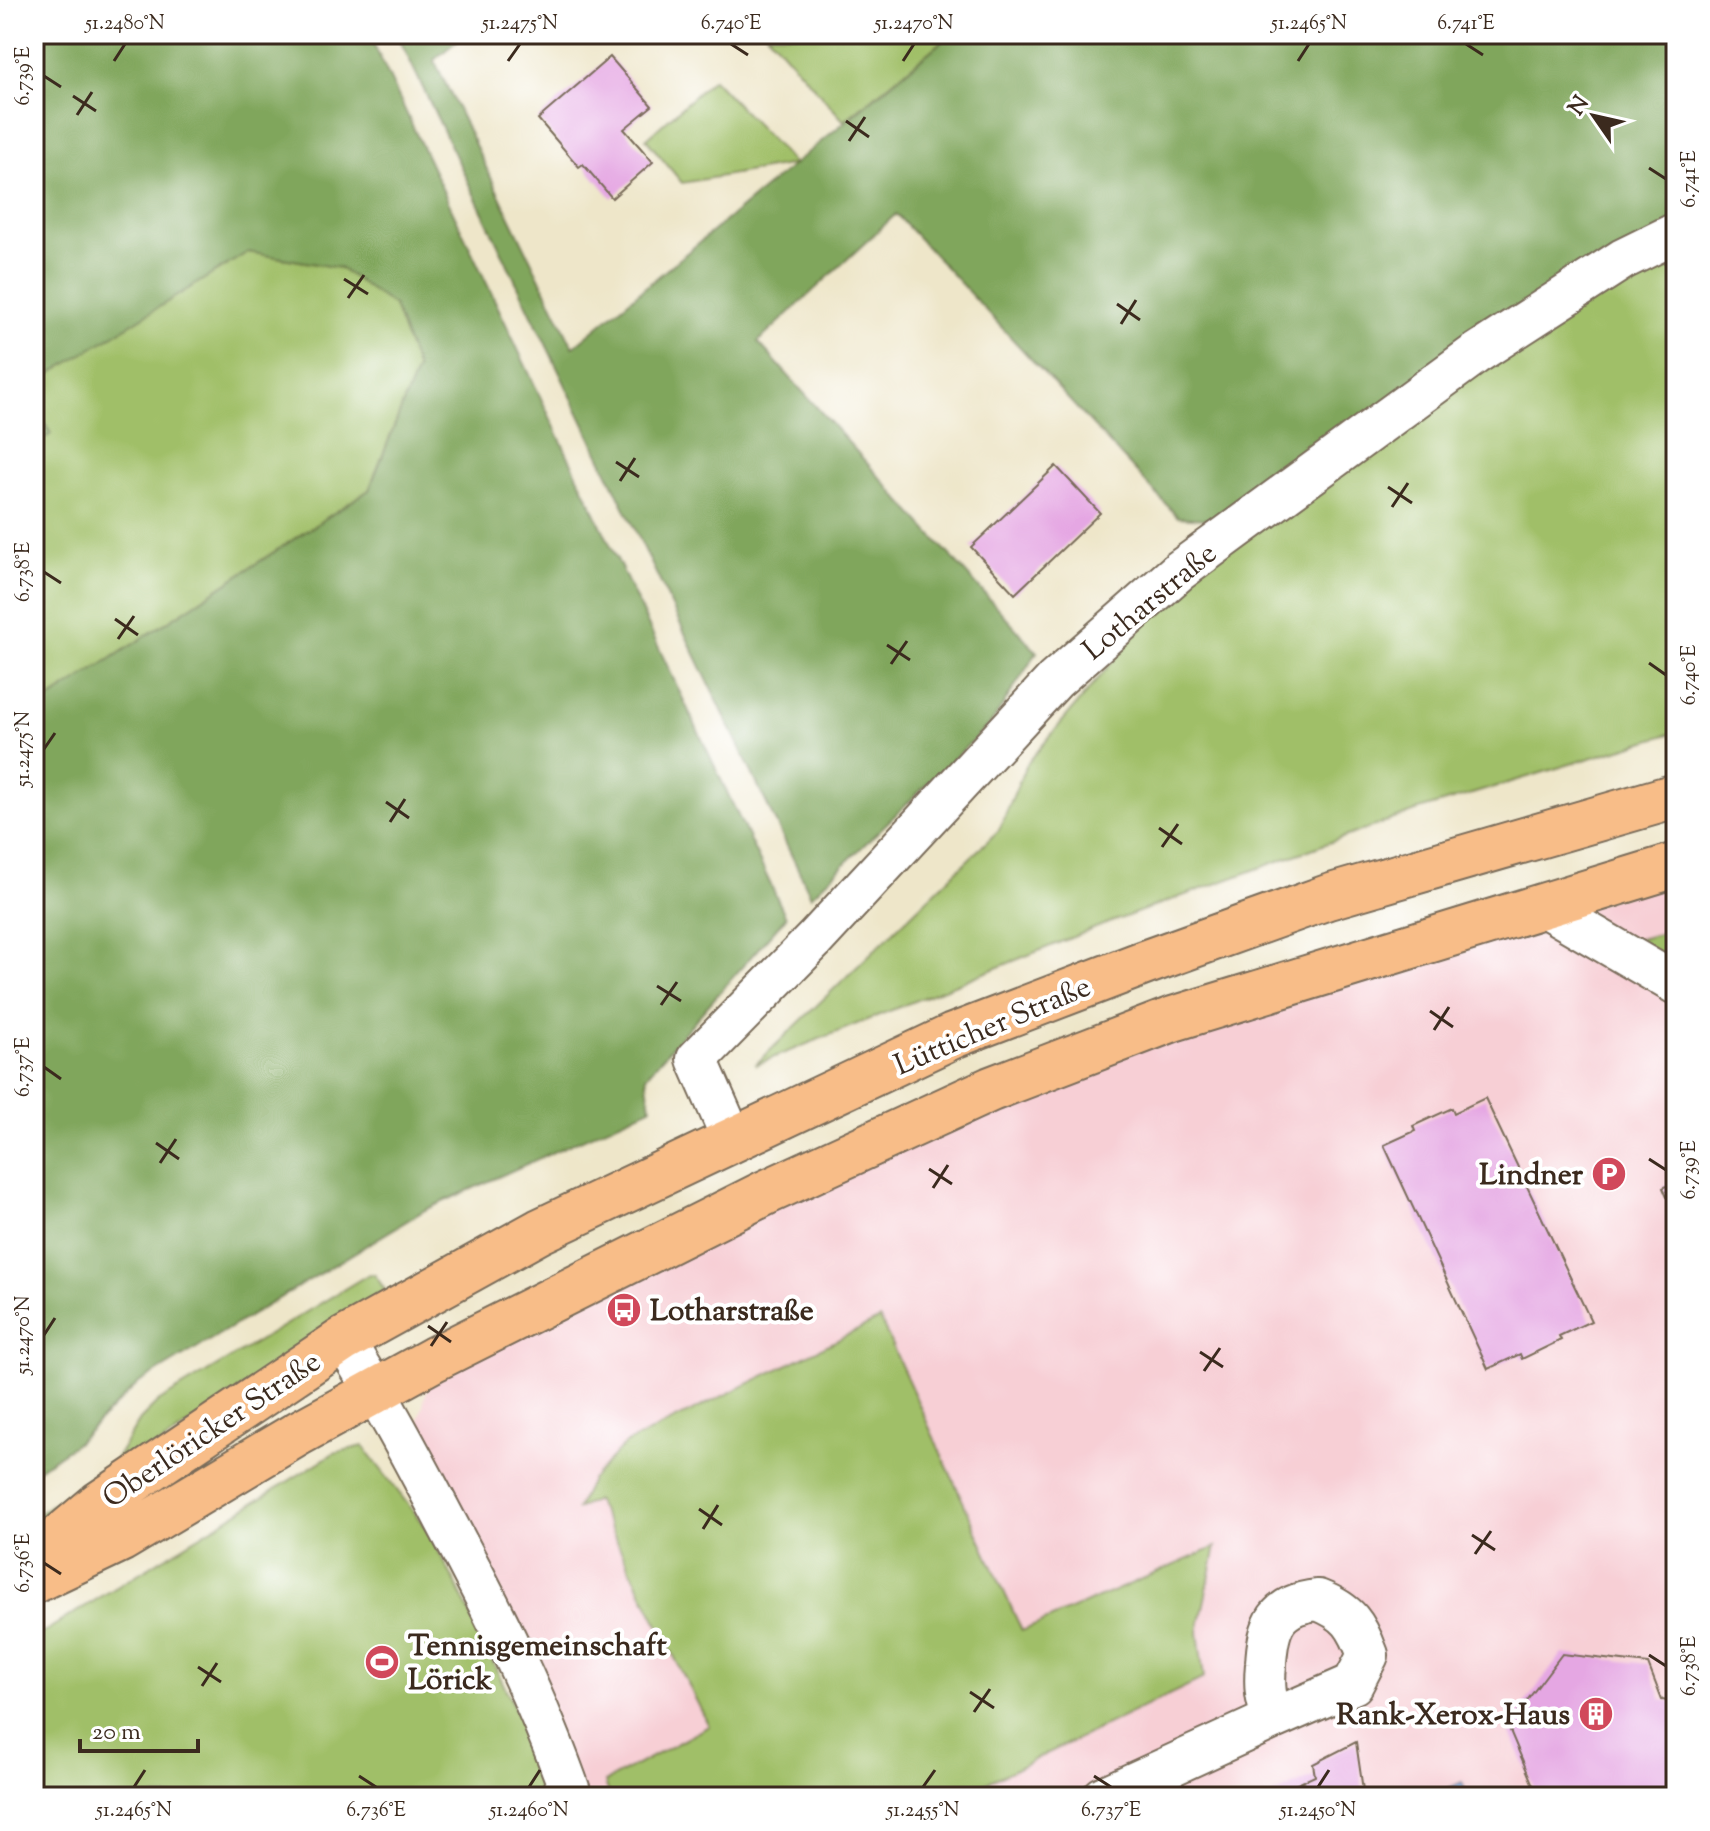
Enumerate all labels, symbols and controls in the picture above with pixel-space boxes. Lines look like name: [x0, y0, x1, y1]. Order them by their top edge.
text: 51.2480°N: [84, 10, 165, 39]
text: 51.2475°N: [481, 10, 558, 39]
text: 6.740°E: [701, 10, 761, 39]
text: 51.2470°N: [873, 10, 954, 39]
text: 51.2465°N: [1270, 10, 1347, 39]
text: 6.741°E: [1437, 10, 1495, 39]
text: 6.739°E: [10, 46, 39, 106]
north arrow: [1554, 76, 1634, 156]
text: N: [1562, 90, 1598, 123]
text: 6.741°E: [1676, 150, 1705, 208]
street label: Lotharstraße: [1074, 534, 1227, 672]
text: 6.738°E: [10, 542, 39, 602]
text: 6.740°E: [1676, 645, 1705, 705]
text: 51.2475°N: [10, 711, 39, 788]
street label: Lütticher Straße: [888, 967, 1098, 1088]
text: 6.737°E: [10, 1037, 39, 1097]
text: 6.739°E: [1676, 1140, 1705, 1200]
place label: Lindner: [1479, 1155, 1584, 1198]
parking icon: Lindner: [1590, 1155, 1628, 1193]
bus stop icon: Lotharstraße: [605, 1291, 643, 1329]
place label: Lotharstraße: [650, 1291, 814, 1334]
text: 51.2470°N: [10, 1295, 39, 1376]
street label: Oberlöricker Straße: [95, 1342, 330, 1520]
text: 6.736°E: [10, 1533, 39, 1593]
place label: Tennisgemeinschaft Lörick: [408, 1626, 667, 1703]
text: 6.738°E: [1676, 1636, 1705, 1696]
sports icon: Tennisgemeinschaft Lörick: [363, 1643, 401, 1681]
place label: Rank-Xerox-Haus: [1336, 1695, 1570, 1738]
building icon: Rank-Xerox-Haus: [1577, 1695, 1615, 1733]
scale bar: [80, 1703, 198, 1753]
text: 20 m: [92, 1716, 141, 1750]
text: 51.2465°N: [95, 1797, 172, 1826]
text: 6.736°E: [346, 1797, 406, 1826]
text: 51.2460°N: [488, 1797, 569, 1826]
text: 51.2455°N: [885, 1797, 960, 1826]
text: 6.737°E: [1081, 1797, 1141, 1826]
text: 51.2450°N: [1279, 1797, 1356, 1826]

